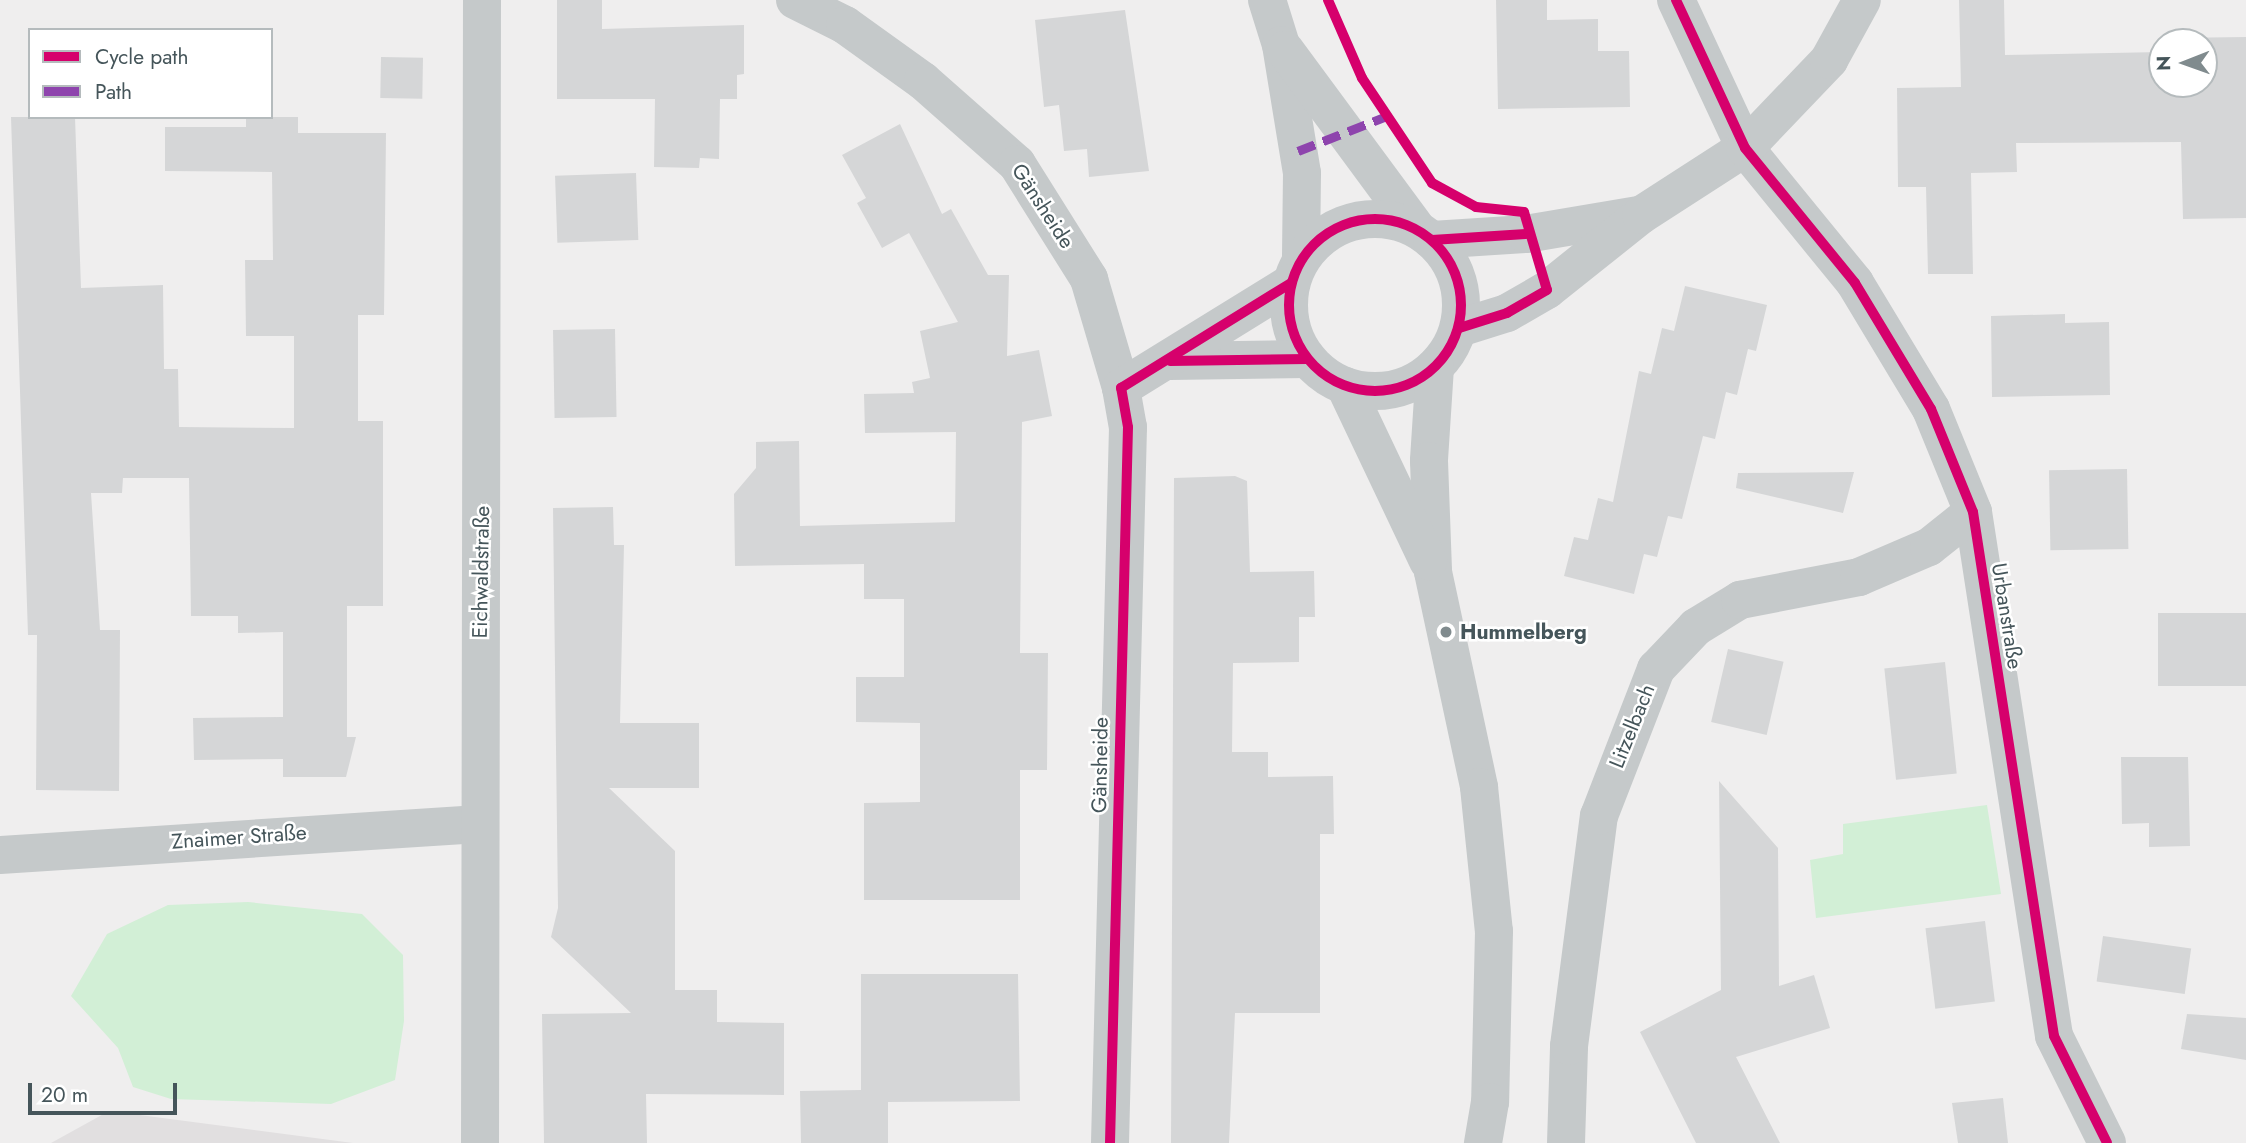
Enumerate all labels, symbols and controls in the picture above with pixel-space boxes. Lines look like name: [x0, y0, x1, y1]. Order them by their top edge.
legend: [28, 28, 273, 119]
north arrow: [2148, 28, 2218, 98]
text: Cycle path: [95, 42, 188, 72]
text: N: [2150, 56, 2177, 71]
text: Path: [95, 77, 132, 107]
street label: Gänsheide: [1006, 159, 1080, 253]
street label: Eichwaldstraße: [467, 505, 495, 639]
street label: Urbanstraße: [1986, 561, 2028, 671]
place label: Hummelberg: [1460, 619, 1587, 645]
marker: Hummelberg: [1438, 624, 1454, 640]
street label: Litzelbach: [1604, 680, 1660, 772]
street label: Gänsheide: [1087, 717, 1113, 813]
street label: Znaimer Straße: [171, 820, 307, 854]
scale bar: [32, 1070, 180, 1114]
text: 20 m: [41, 1080, 88, 1110]

